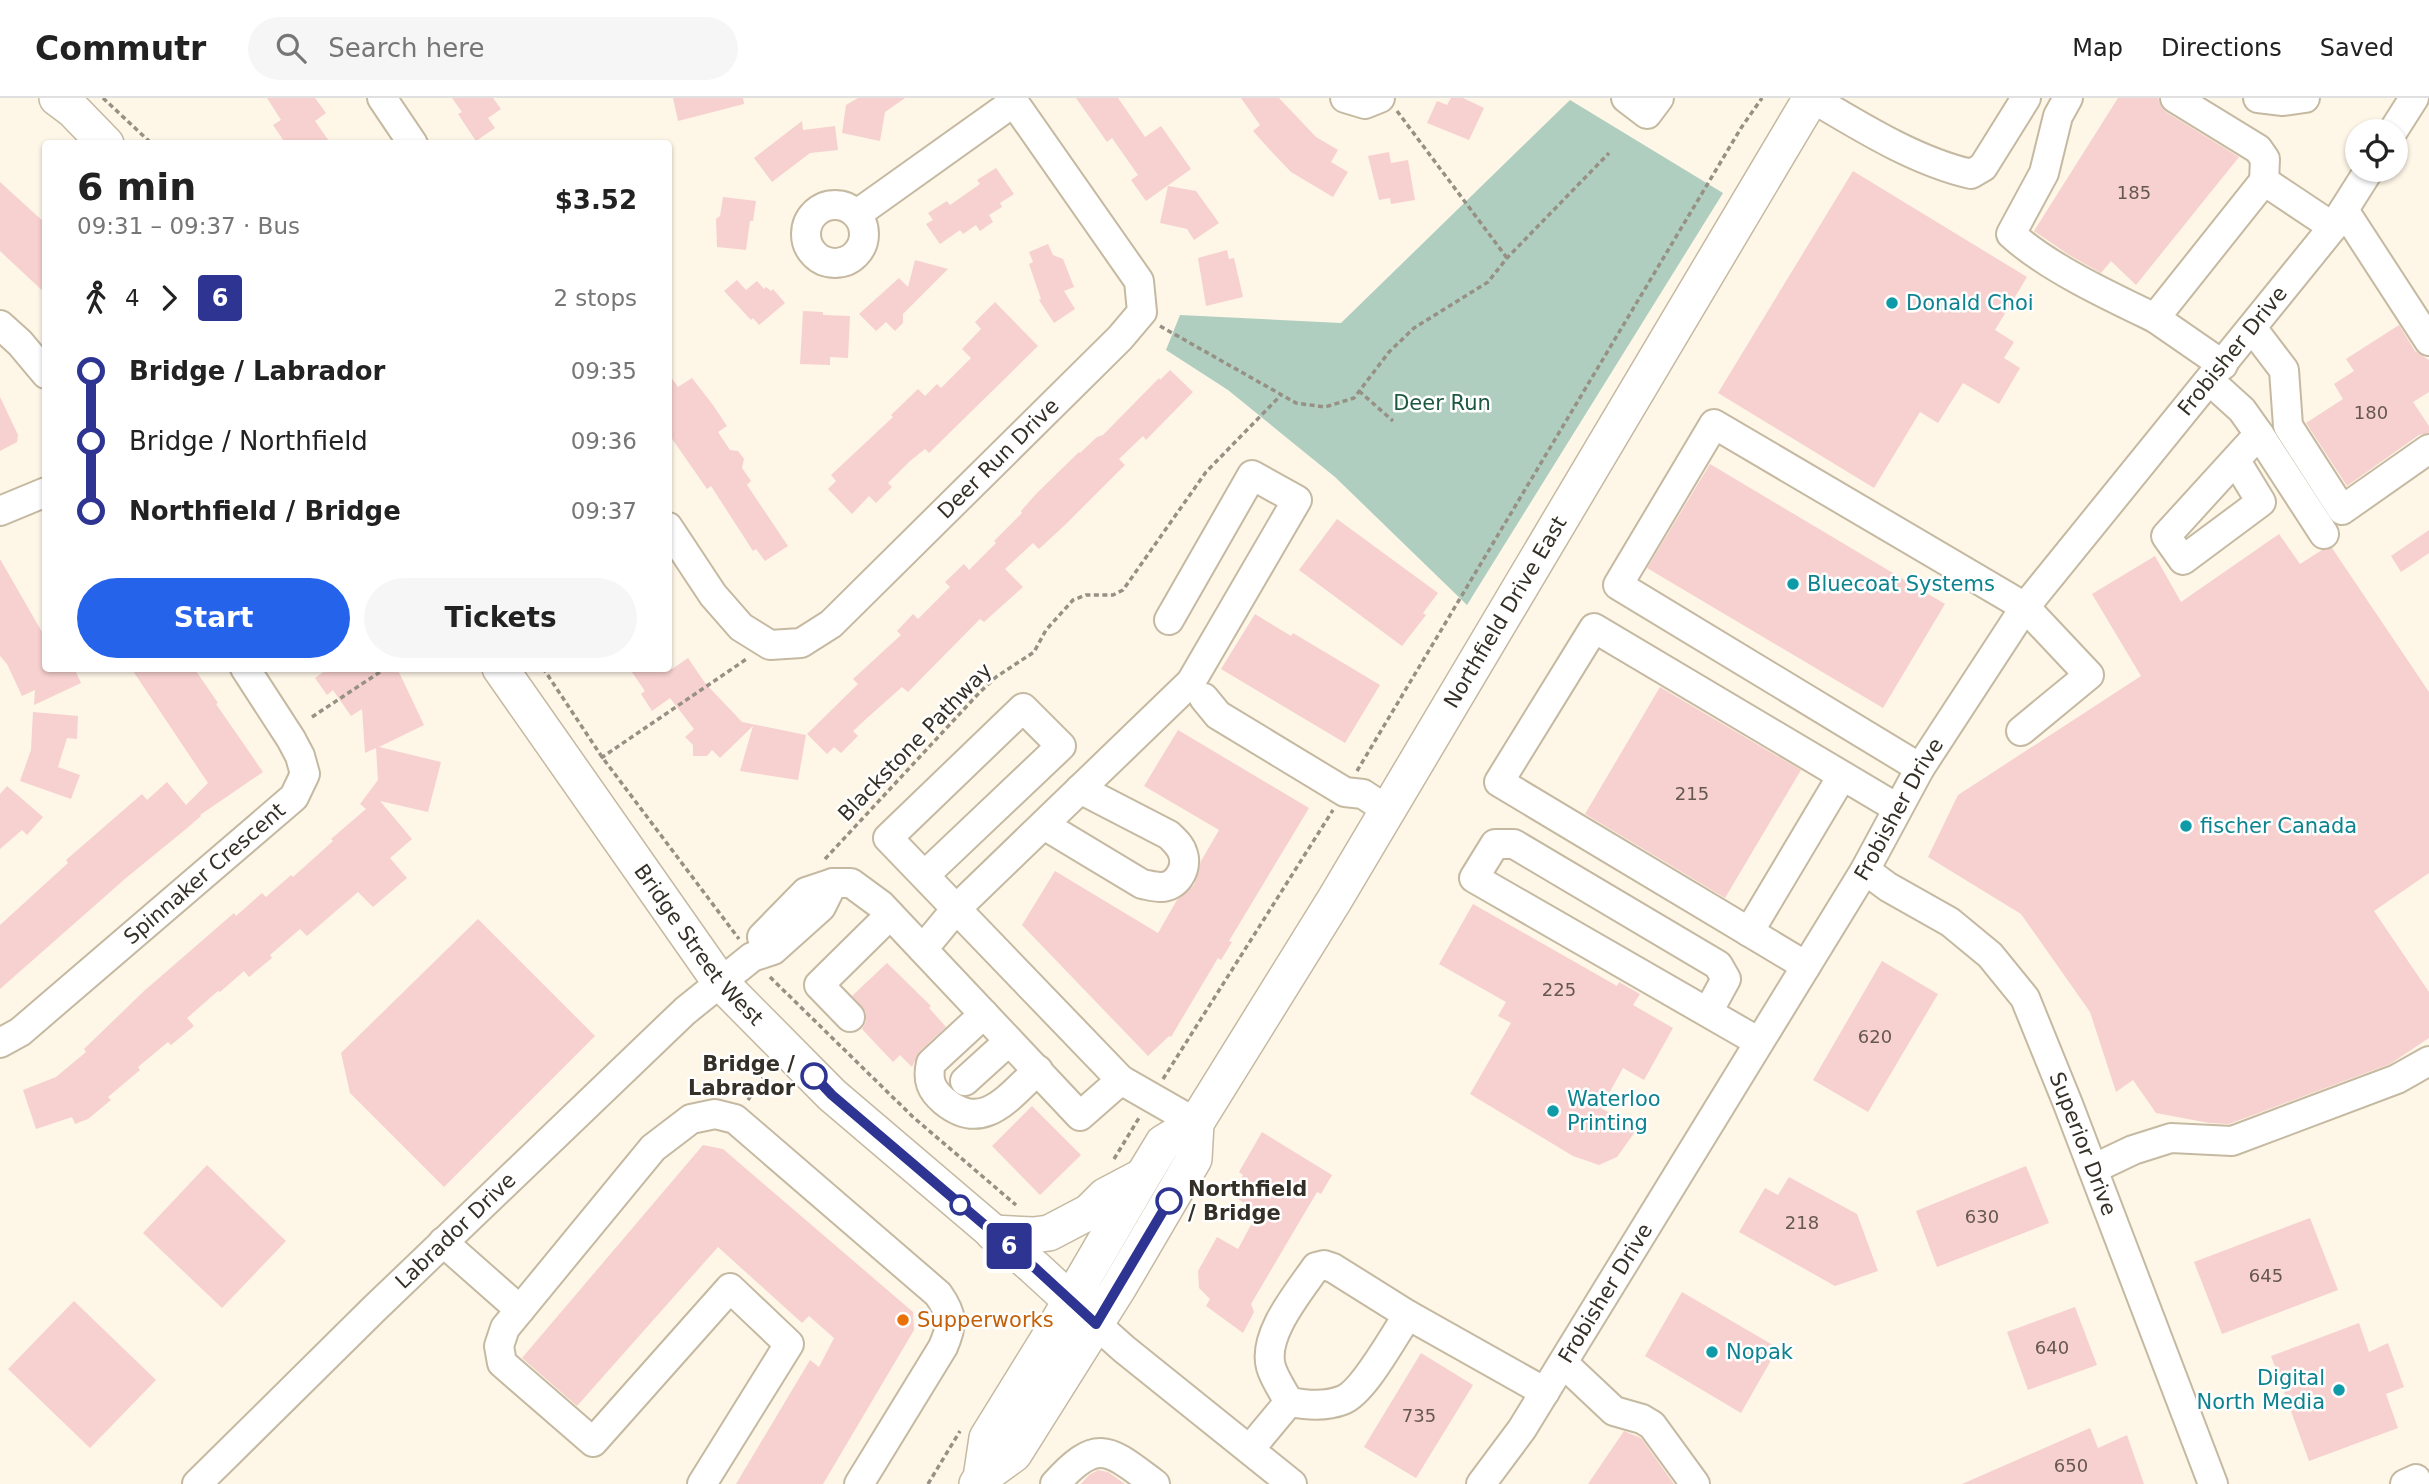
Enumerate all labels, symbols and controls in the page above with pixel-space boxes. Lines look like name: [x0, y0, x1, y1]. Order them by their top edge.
search box: [248, 17, 738, 80]
text: Commutr: [35, 29, 206, 68]
icon: search: [272, 29, 310, 67]
text: Search here: [328, 33, 484, 63]
text: Map: [2072, 34, 2123, 62]
text: Directions: [2161, 34, 2282, 62]
text: Saved: [2320, 34, 2394, 62]
map controls: [2345, 119, 2408, 182]
button: locate: [2345, 119, 2408, 182]
text: 6 min: [77, 165, 196, 209]
house number: 185: [2117, 182, 2151, 203]
text: $3.52: [555, 185, 637, 215]
text: 09:31 – 09:37 · Bus: [77, 213, 300, 239]
icon: walk: [77, 279, 115, 317]
icon: forward: [150, 279, 188, 317]
street label: Frobisher Drive: [2173, 282, 2292, 420]
text: 6: [212, 284, 228, 312]
text: 4: [125, 285, 140, 311]
text: 2 stops: [553, 285, 637, 311]
place label: Donald Choi: [1906, 291, 2034, 315]
marker: Donald Choi: [1884, 295, 1900, 311]
text: Bridge / Labrador: [129, 356, 385, 386]
text: 09:35: [571, 358, 637, 384]
park label: Deer Run: [1393, 391, 1491, 415]
street label: Deer Run Drive: [933, 394, 1064, 523]
house number: 180: [2354, 402, 2388, 423]
text: Bridge / Northfield: [129, 426, 368, 456]
text: 09:36: [571, 428, 637, 454]
text: Northfield / Bridge: [129, 496, 401, 526]
text: 09:37: [571, 498, 637, 524]
street label: Northfield Drive East: [1439, 512, 1572, 712]
place label: Bluecoat Systems: [1807, 572, 1995, 596]
marker: Bluecoat Systems: [1785, 576, 1801, 592]
button: Start: [77, 578, 350, 658]
button: Tickets: [364, 578, 637, 658]
street label: Blackstone Pathway: [833, 658, 997, 826]
street label: Frobisher Drive: [1849, 734, 1948, 885]
house number: 215: [1675, 783, 1709, 804]
street label: Spinnaker Crescent: [119, 798, 290, 949]
place label: fischer Canada: [2200, 814, 2357, 838]
marker: fischer Canada: [2178, 818, 2194, 834]
street label: Bridge Street West: [629, 860, 768, 1030]
house number: 225: [1542, 979, 1576, 1000]
house number: 620: [1858, 1026, 1892, 1047]
place label: Bridge / Labrador: [688, 1052, 796, 1100]
marker: Bridge / Labrador: [801, 1063, 827, 1089]
street label: Superior Drive: [2044, 1069, 2121, 1219]
place label: Waterloo Printing: [1567, 1087, 1661, 1135]
marker: Waterloo Printing: [1545, 1103, 1561, 1119]
street label: Labrador Drive: [391, 1168, 521, 1294]
place label: Northfield / Bridge: [1188, 1177, 1307, 1225]
marker: Northfield / Bridge: [1156, 1188, 1182, 1214]
unlabelled marker: [950, 1195, 970, 1215]
house number: 630: [1965, 1206, 1999, 1227]
house number: 218: [1785, 1212, 1819, 1233]
street label: Frobisher Drive: [1553, 1219, 1657, 1367]
line badge: 6: [986, 1223, 1032, 1269]
text: 6: [1001, 1232, 1017, 1260]
house number: 645: [2249, 1265, 2283, 1286]
place label: Supperworks: [917, 1308, 1054, 1332]
marker: Supperworks: [895, 1312, 911, 1328]
house number: 640: [2035, 1337, 2069, 1358]
place label: Nopak: [1726, 1340, 1794, 1364]
marker: Nopak: [1704, 1344, 1720, 1360]
place label: Digital North Media: [2197, 1366, 2325, 1414]
marker: Digital North Media: [2331, 1382, 2347, 1398]
house number: 735: [1402, 1405, 1436, 1426]
house number: 650: [2054, 1455, 2088, 1476]

